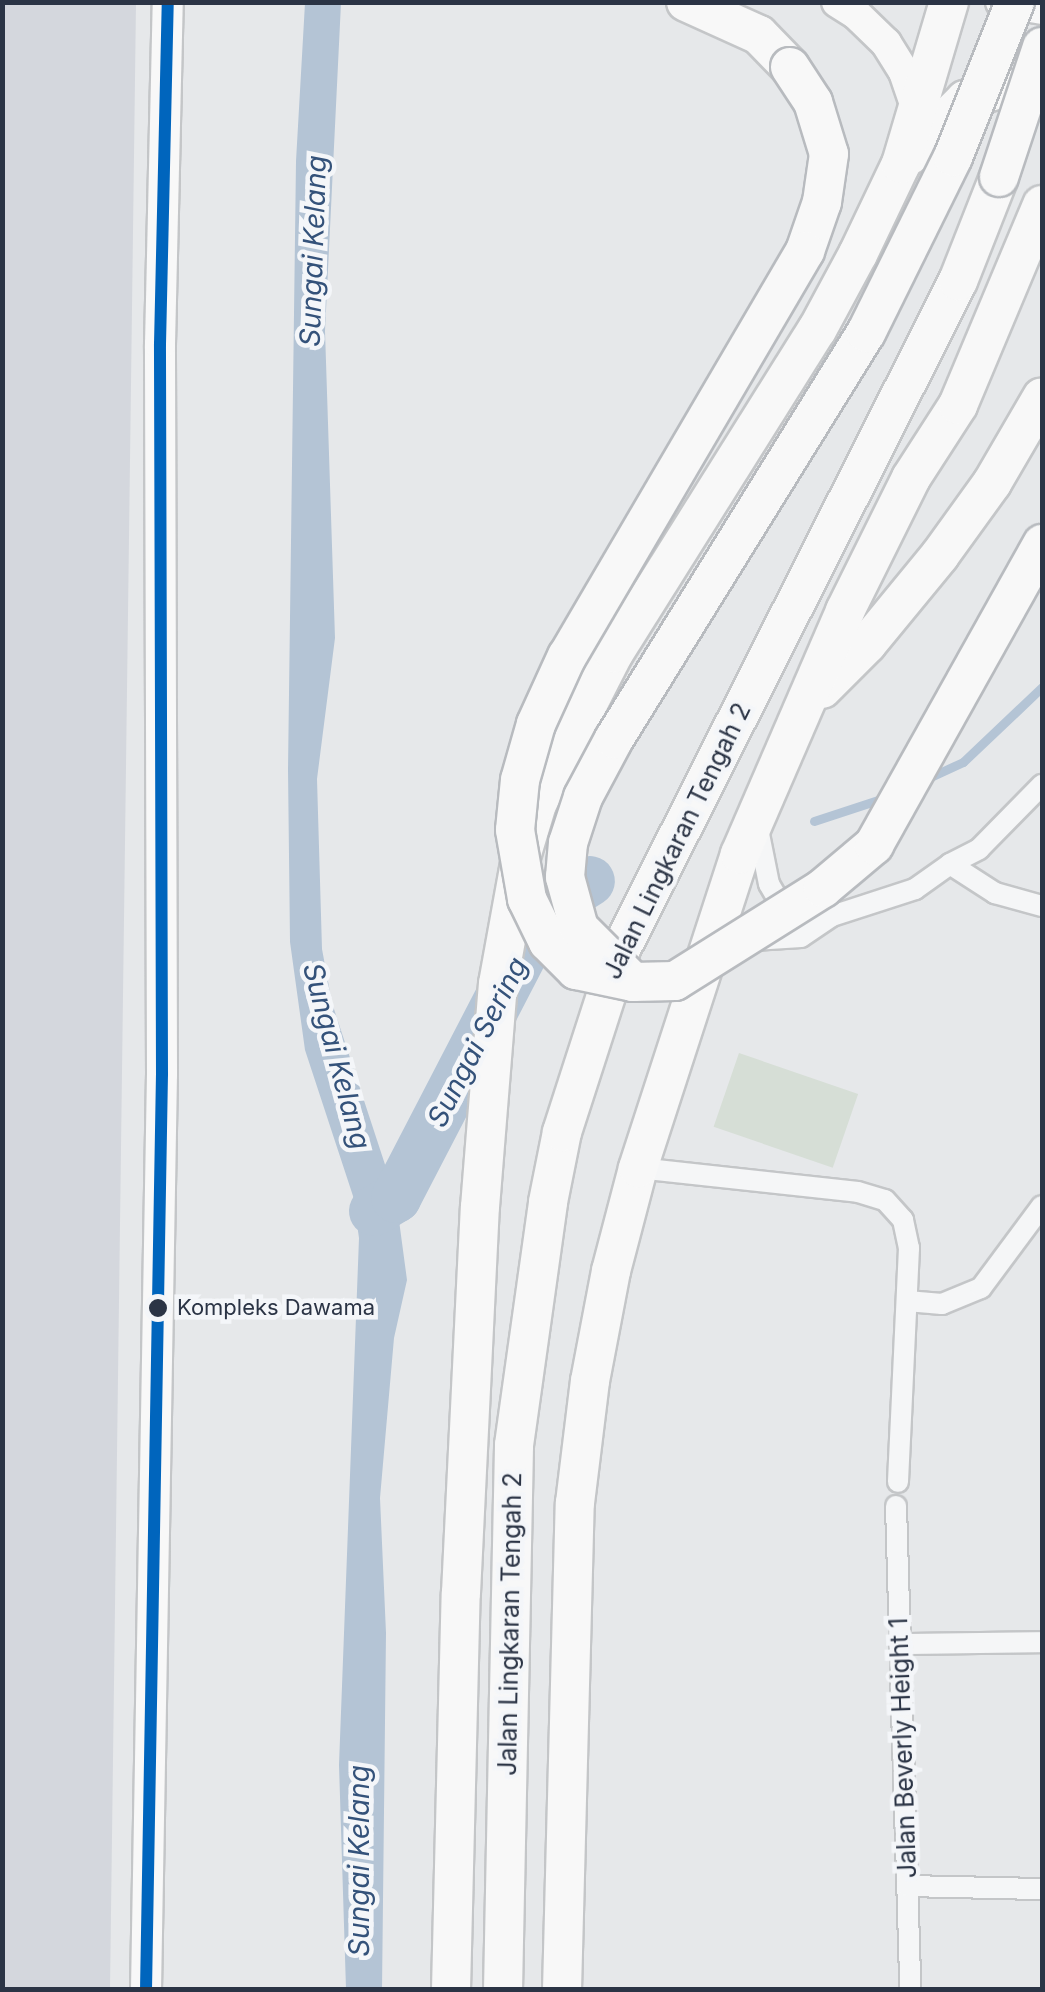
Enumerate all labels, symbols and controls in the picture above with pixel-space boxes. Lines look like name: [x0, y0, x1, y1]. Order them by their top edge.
water label: Sungai Kelang: [293, 155, 333, 347]
street label: Jalan Lingkaran Tengah 2: [597, 698, 757, 984]
water label: Sungai Sering: [420, 952, 534, 1132]
water label: Sungai Kelang: [296, 959, 378, 1153]
place label: Kompleks Dawama: [177, 1295, 375, 1321]
marker: Kompleks Dawama: [148, 1298, 168, 1318]
street label: Jalan Lingkaran Tengah 2: [492, 1472, 528, 1776]
street label: Jalan Beverly Height 1: [883, 1617, 923, 1879]
water label: Sungai Kelang: [342, 1765, 376, 1957]

